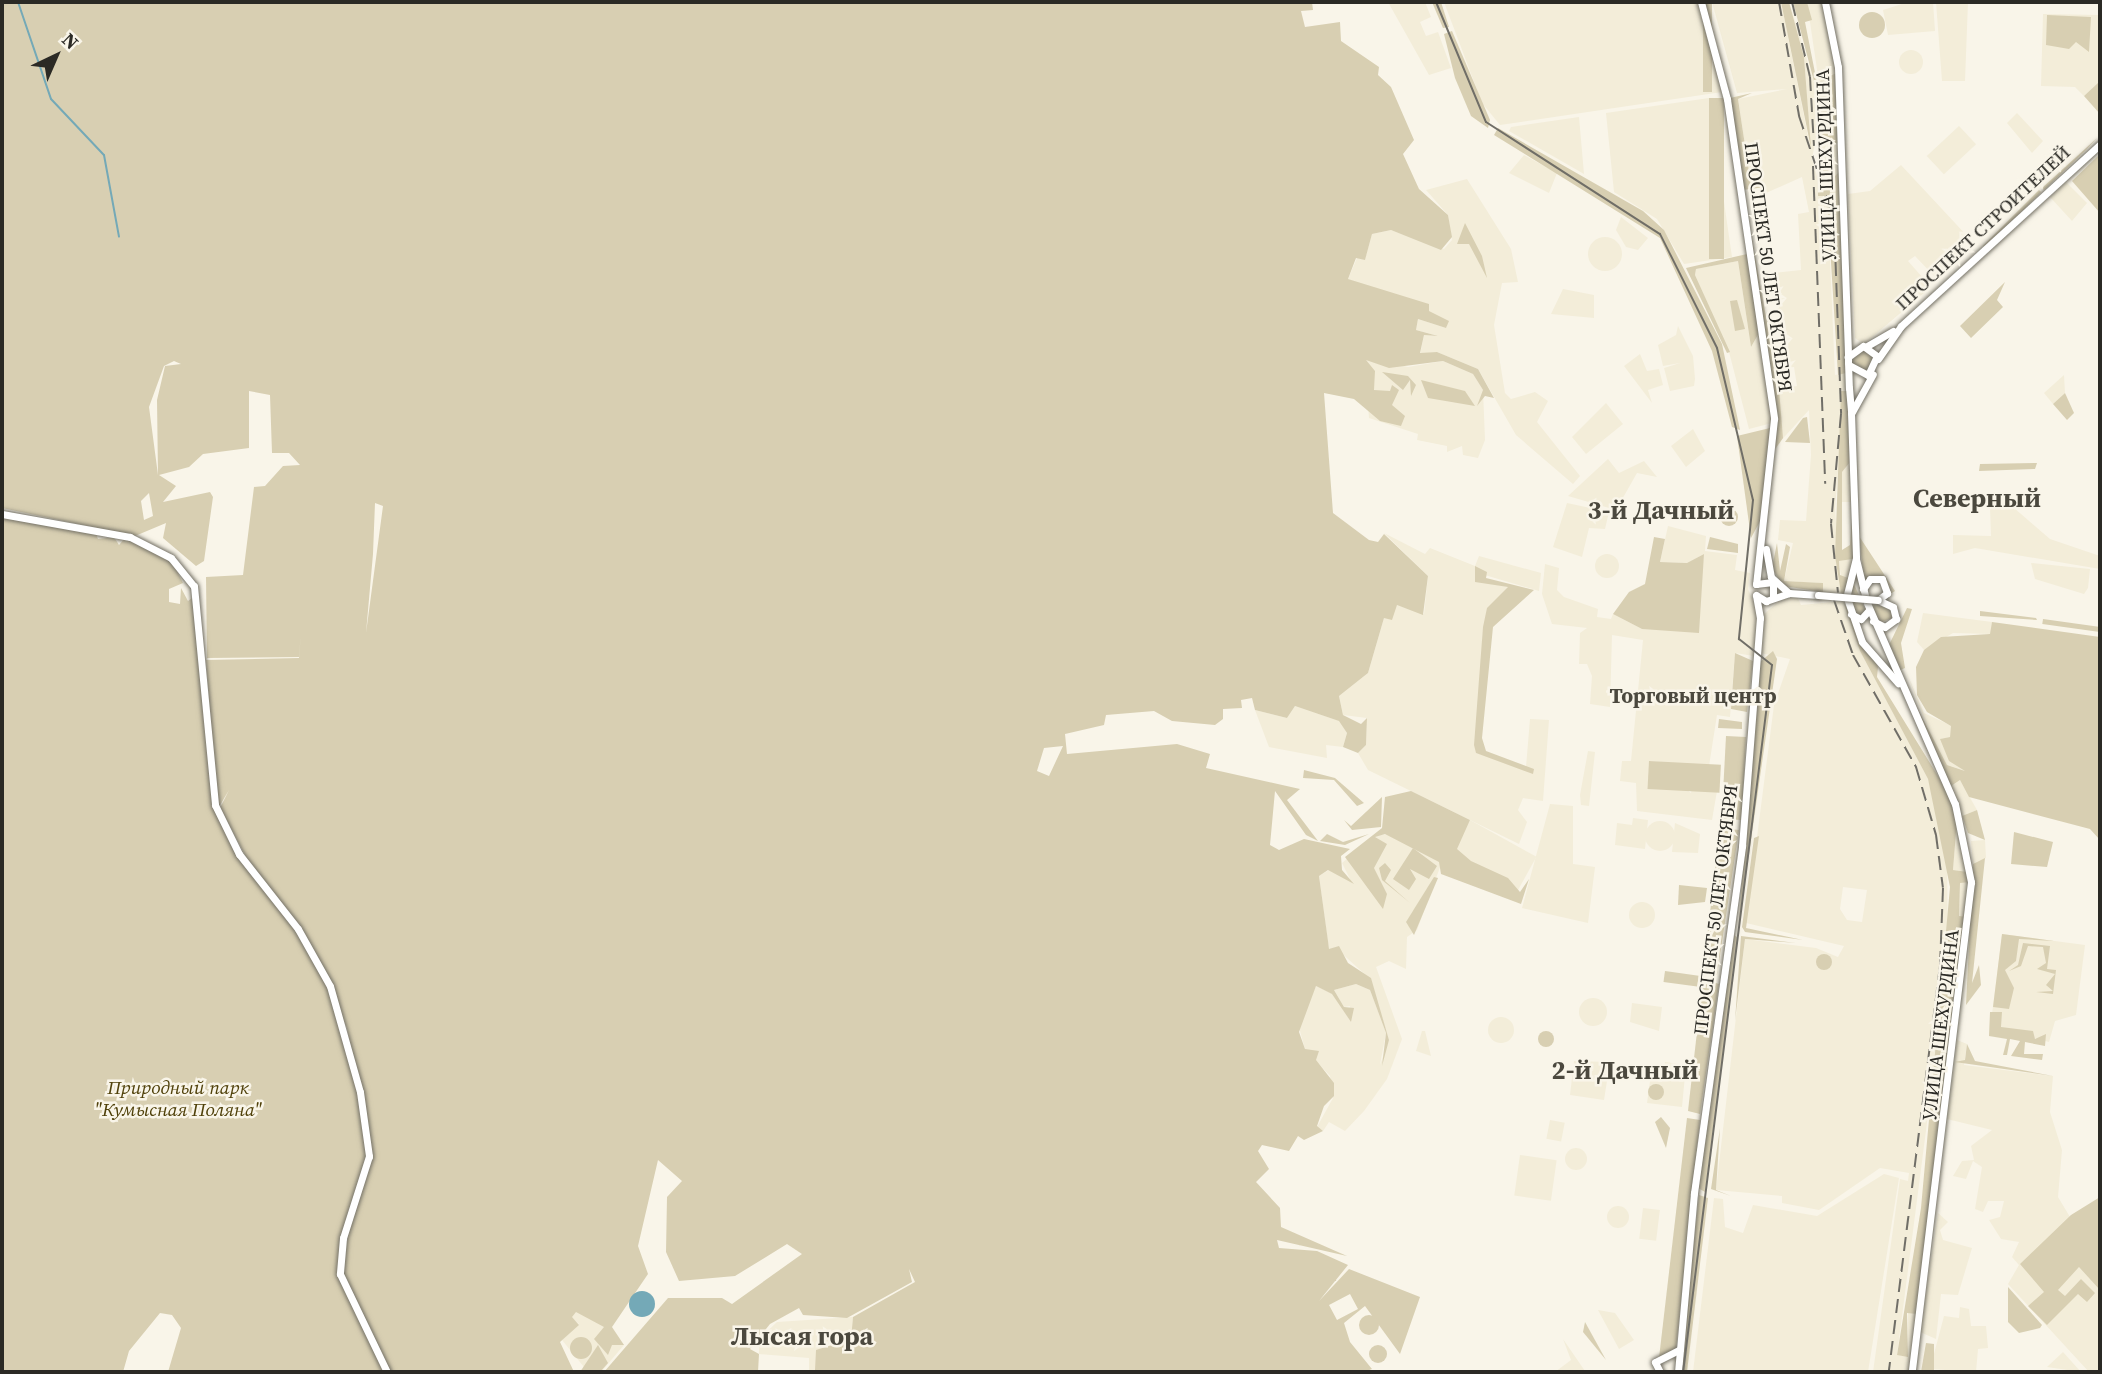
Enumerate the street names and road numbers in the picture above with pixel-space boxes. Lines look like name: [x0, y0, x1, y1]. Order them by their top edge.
street label: УЛИЦА ШЕХУРДИНА: [1811, 68, 1841, 262]
street label: ПРОСПЕКТ 50 ЛЕТ ОКТЯБРЯ: [1739, 140, 1797, 394]
street label: ПРОСПЕКТ СТРОИТЕЛЕЙ: [1891, 141, 2075, 315]
street label: ПРОСПЕКТ 50 ЛЕТ ОКТЯБРЯ: [1689, 783, 1743, 1037]
street label: УЛИЦА ШЕХУРДИНА: [1918, 928, 1964, 1122]

